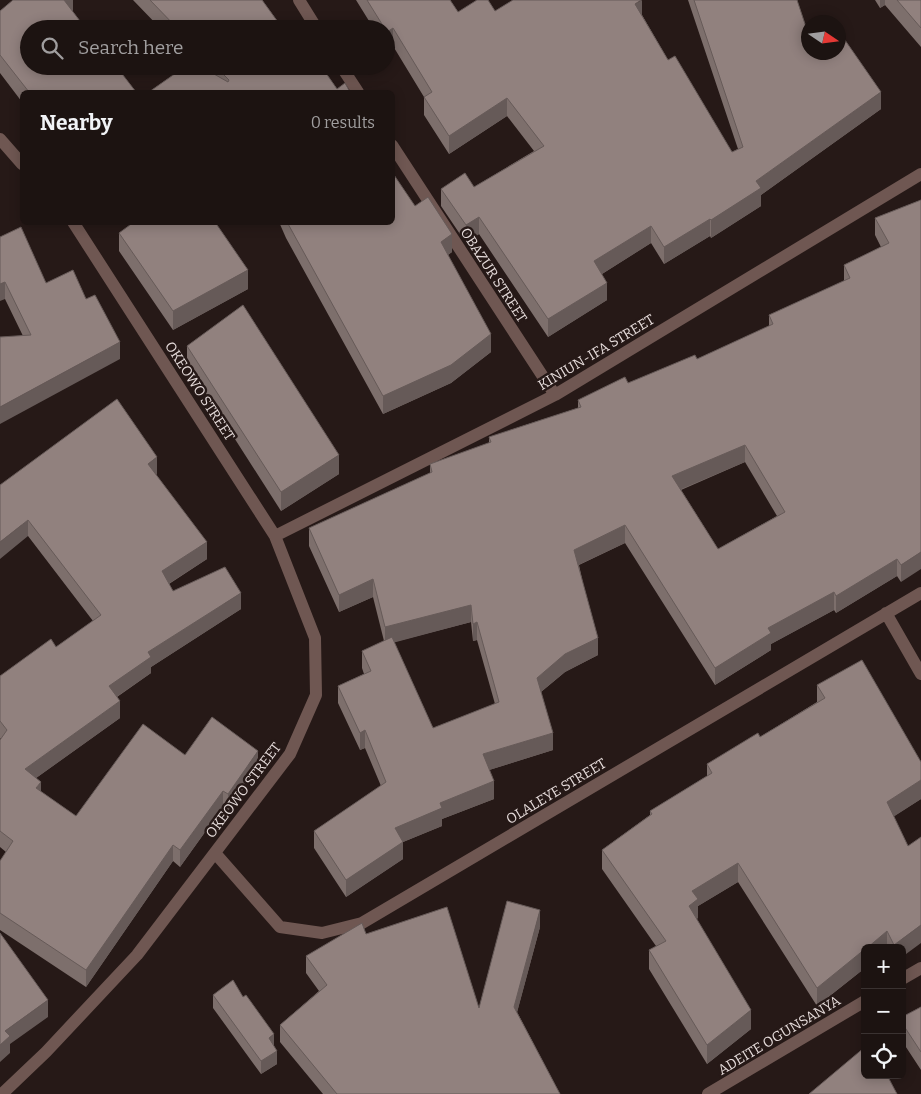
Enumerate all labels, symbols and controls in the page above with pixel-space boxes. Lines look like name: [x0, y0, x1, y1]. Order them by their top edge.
north arrow: [801, 15, 846, 60]
search box: [20, 20, 395, 75]
icon: search: [38, 34, 66, 62]
text: Search here: [78, 36, 183, 59]
text: Nearby: [40, 110, 113, 136]
text: 0 results: [311, 113, 375, 132]
street label: OBAZUR STREET: [457, 225, 530, 326]
street label: KINIUN-IFA STREET: [535, 311, 658, 394]
street label: OKEOWO STREET: [161, 338, 238, 444]
street label: OKEOWO STREET: [202, 739, 285, 841]
street label: OLALEYE STREET: [503, 755, 609, 828]
map controls: [861, 944, 906, 1079]
button: +: [861, 944, 906, 989]
button: −: [861, 989, 906, 1034]
street label: ADEITE OGUNSANYA: [715, 992, 844, 1079]
button: locate: [861, 1034, 906, 1079]

